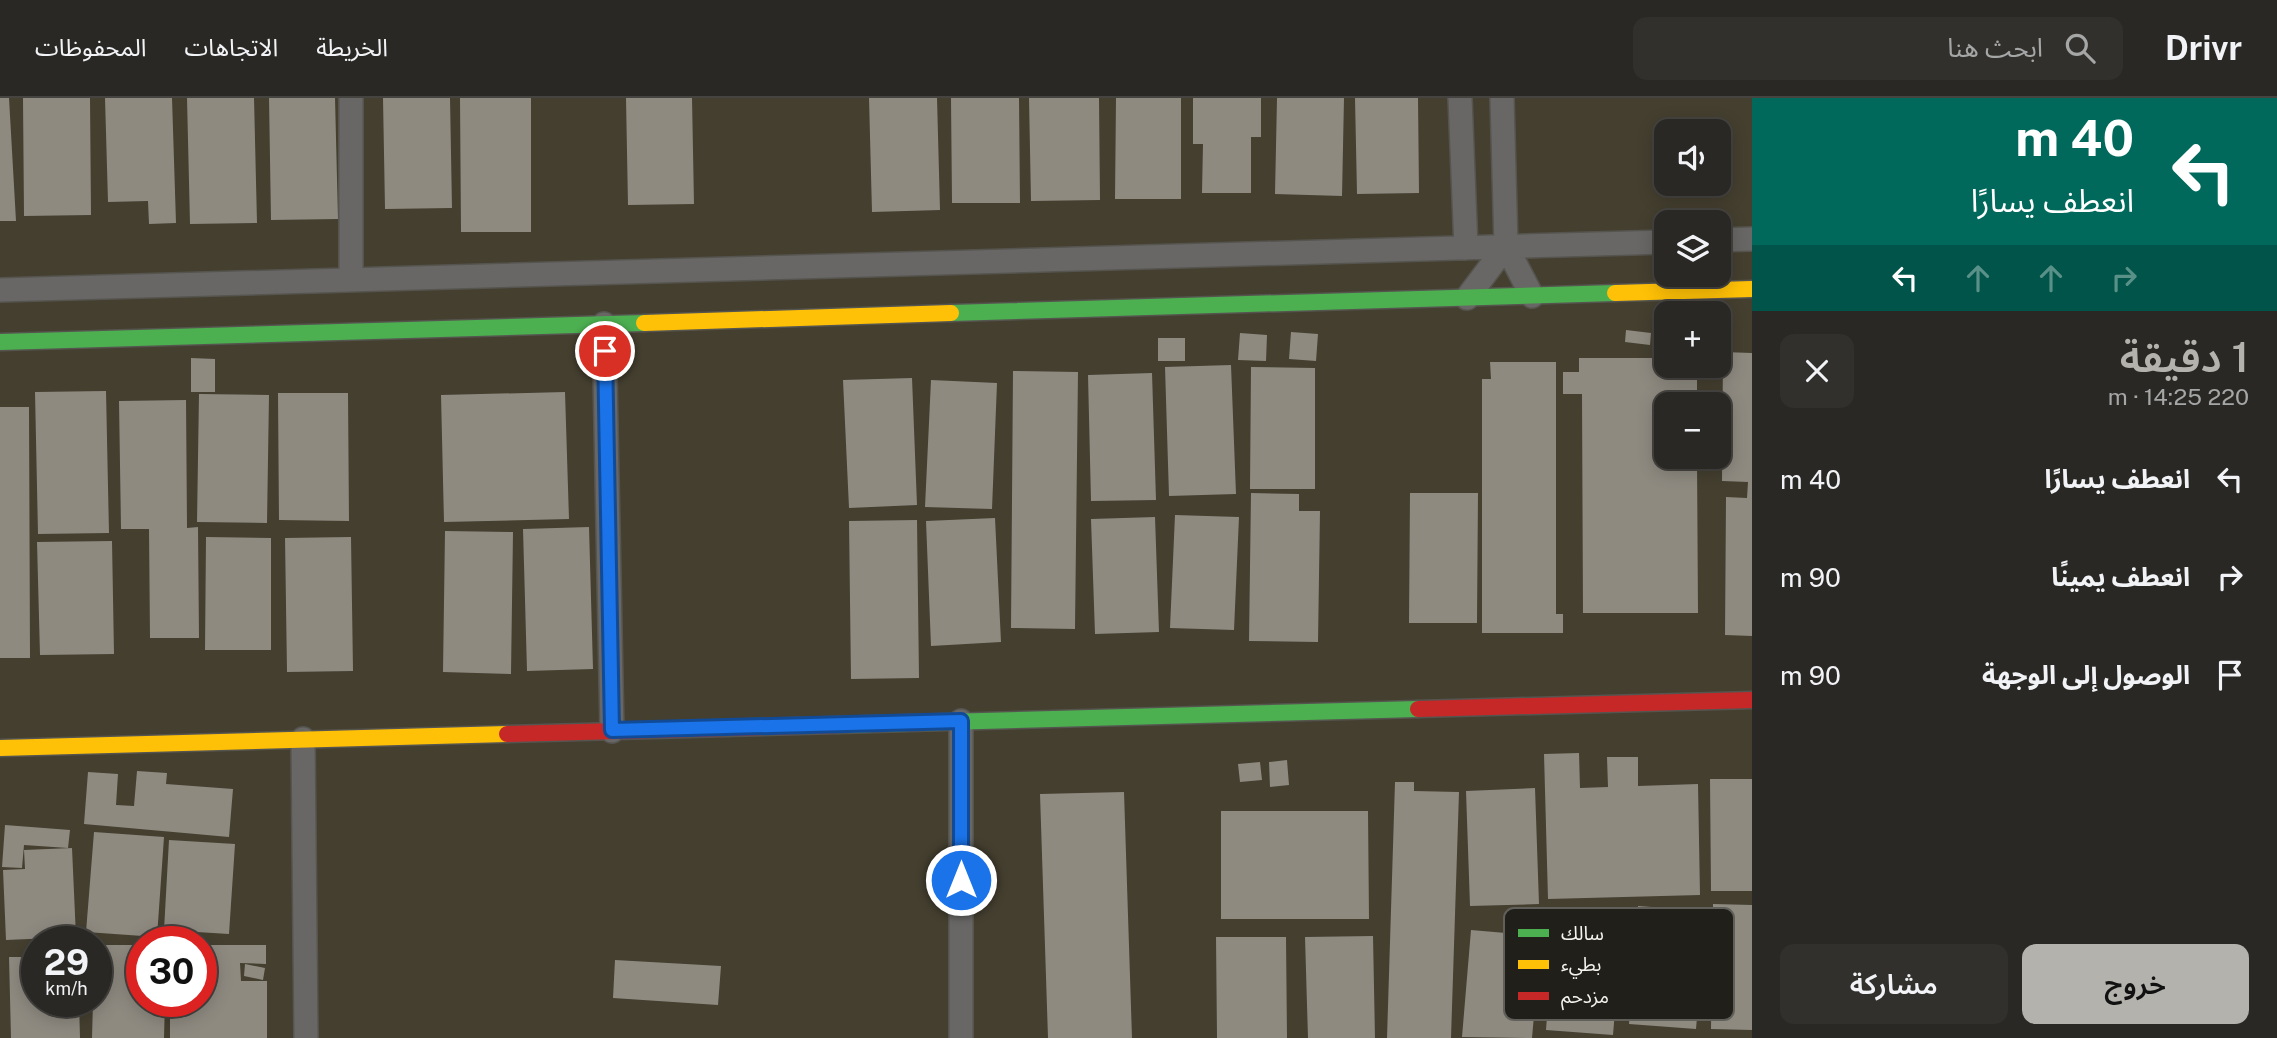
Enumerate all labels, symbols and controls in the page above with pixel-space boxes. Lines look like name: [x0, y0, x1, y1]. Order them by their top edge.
search box: [1633, 17, 2123, 80]
icon: search: [2061, 29, 2099, 67]
text: Drivr: [2165, 29, 2242, 67]
text: ابحث هنا: [1947, 32, 2043, 63]
text: المحفوظات: [35, 33, 146, 61]
text: الاتجاهات: [184, 33, 278, 61]
text: الخريطة: [316, 33, 388, 61]
text: 40 m: [2015, 109, 2134, 167]
map controls: [1654, 119, 1731, 469]
button: sound: [1654, 119, 1731, 196]
icon: left: [2158, 126, 2249, 217]
text: انعطف يسارًا: [1971, 182, 2134, 219]
button: layers: [1654, 210, 1731, 287]
icon: left: [1886, 259, 1924, 297]
icon: ahead: [1959, 259, 1997, 297]
icon: ahead: [2032, 259, 2070, 297]
icon: right: [2105, 259, 2143, 297]
button: +: [1654, 301, 1731, 378]
pin: [575, 321, 635, 381]
icon: arrive: [586, 332, 624, 370]
text: 1 دقيقة: [2120, 332, 2249, 381]
button: close: [1780, 334, 1854, 408]
text: 220 m · 14:25: [2108, 383, 2249, 410]
button: −: [1654, 392, 1731, 469]
icon: left: [2211, 460, 2249, 498]
text: انعطف يسارًا: [2044, 463, 2190, 494]
text: 40 m: [1780, 464, 1841, 495]
icon: right: [2211, 558, 2249, 596]
text: انعطف يمينًا: [2051, 561, 2190, 592]
text: 90 m: [1780, 562, 1841, 593]
icon: arrive: [2211, 656, 2249, 694]
text: الوصول إلى الوجهة: [1982, 659, 2190, 690]
text: 90 m: [1780, 660, 1841, 691]
position arrow: [924, 843, 998, 917]
legend: [1504, 908, 1734, 1020]
text: سالك: [1561, 922, 1604, 944]
speed limit sign: 30: [126, 926, 217, 1017]
text: 29: [44, 942, 89, 983]
button: مشاركة: [1780, 944, 2008, 1024]
button: خروج: [2022, 944, 2249, 1024]
text: بطيء: [1561, 953, 1601, 979]
text: km/h: [45, 978, 88, 999]
text: مزدحم: [1561, 985, 1609, 1011]

